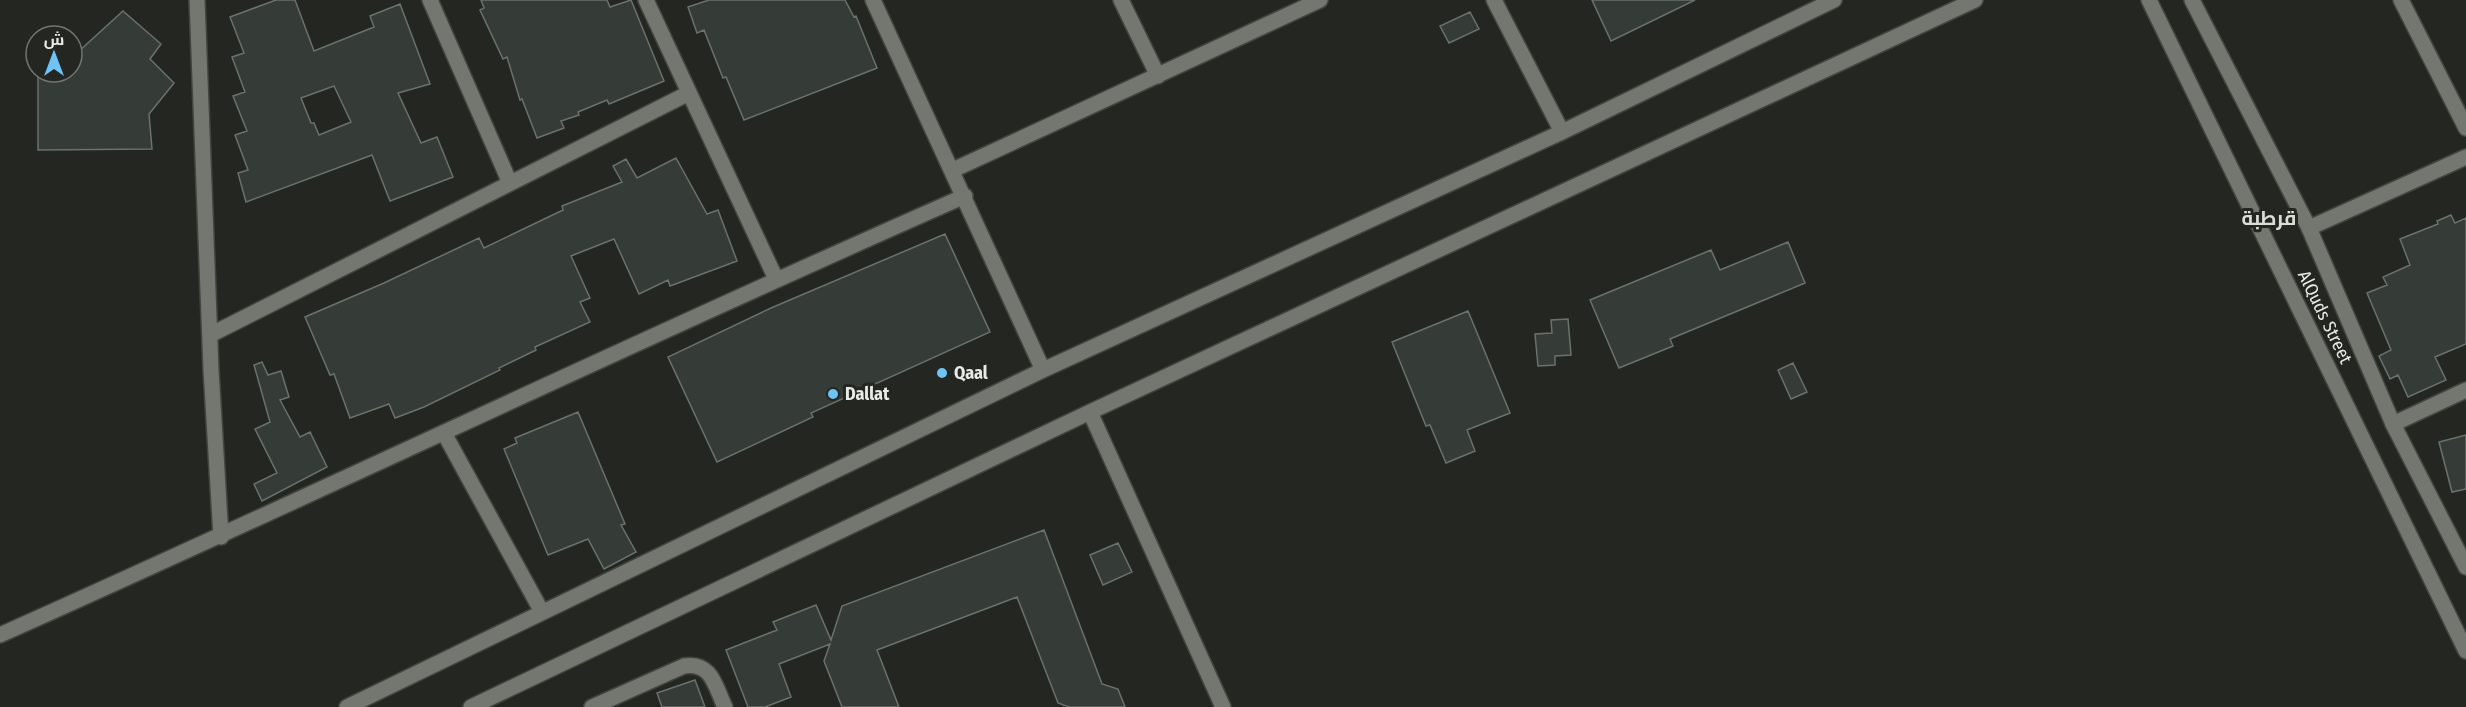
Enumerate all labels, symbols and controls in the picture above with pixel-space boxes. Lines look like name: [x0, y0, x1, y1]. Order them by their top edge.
north arrow: [24, 24, 84, 84]
text: ش: [44, 30, 64, 49]
district label: قرطبة: [2242, 206, 2296, 230]
street label: AlQuds Street: [2293, 267, 2357, 367]
place label: Qaal: [954, 362, 988, 384]
marker: Qaal: [935, 366, 949, 380]
place label: Dallat: [845, 383, 890, 405]
marker: Dallat: [826, 387, 840, 401]

